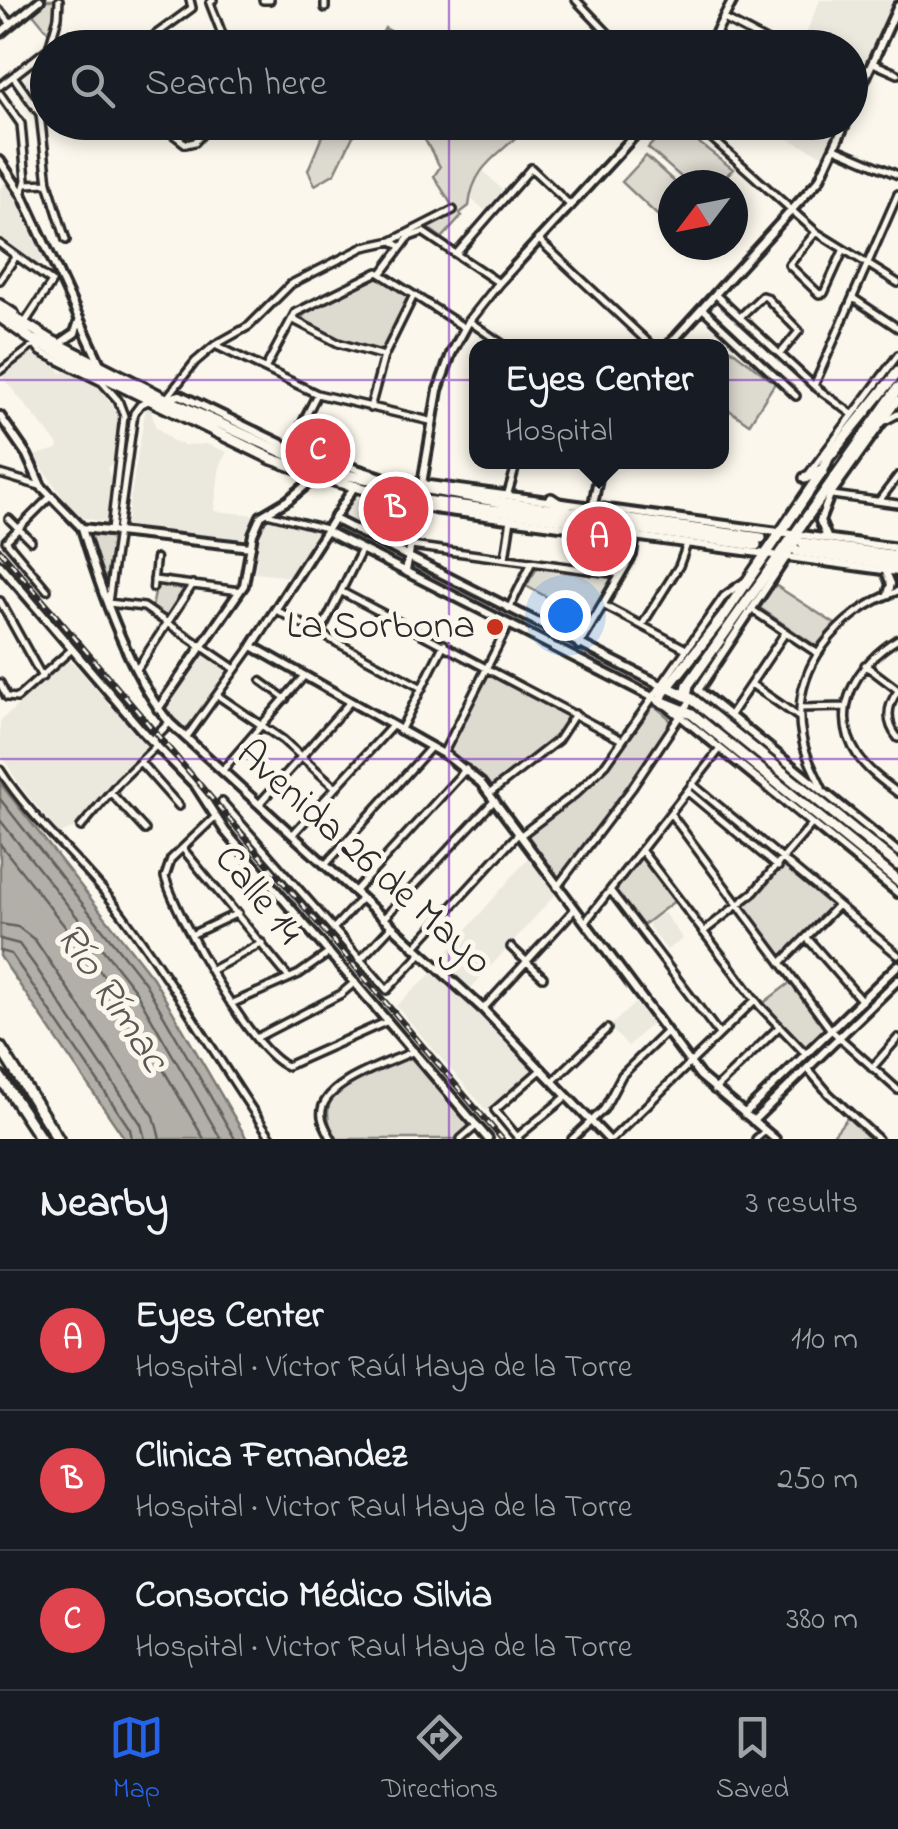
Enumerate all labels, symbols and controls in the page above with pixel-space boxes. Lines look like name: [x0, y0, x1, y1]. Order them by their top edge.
search box: [30, 30, 868, 140]
text: Search here: [145, 57, 327, 113]
icon: search: [65, 58, 120, 113]
north arrow: [658, 170, 748, 260]
popup: [469, 339, 729, 469]
text: Eyes Center: [505, 353, 693, 409]
text: Hospital: [505, 409, 613, 456]
pin: C: [286, 414, 350, 488]
pin: B: [364, 472, 428, 546]
pin: A: [566, 502, 632, 576]
your location: [540, 590, 591, 641]
place label: La Sorbona: [286, 598, 475, 657]
marker: La Sorbona: [484, 616, 506, 638]
street label: Avenida 26 de Mayo: [221, 727, 505, 991]
street label: Calle 14: [198, 833, 316, 959]
water label: Río Rímac: [39, 911, 185, 1087]
text: Nearby: [40, 1174, 168, 1235]
text: 3 results: [746, 1181, 858, 1228]
text: Eyes Center: [135, 1289, 323, 1345]
text: A: [63, 1317, 82, 1364]
text: 110 m: [791, 1317, 858, 1364]
text: Hospital · Víctor Raúl Haya de la Torre: [135, 1345, 632, 1392]
text: Clinica Fernandez: [135, 1429, 407, 1485]
text: B: [62, 1457, 83, 1504]
text: 250 m: [777, 1457, 858, 1504]
text: Hospital · Victor Raul Haya de la Torre: [135, 1485, 632, 1532]
text: Consorcio Médico Silvia: [135, 1569, 492, 1625]
text: C: [64, 1597, 81, 1644]
text: 380 m: [786, 1597, 858, 1644]
text: Hospital · Victor Raul Haya de la Torre: [135, 1625, 632, 1672]
tab: Map: [109, 1710, 164, 1811]
tab: Directions: [382, 1710, 498, 1811]
tab: Saved: [716, 1710, 789, 1811]

